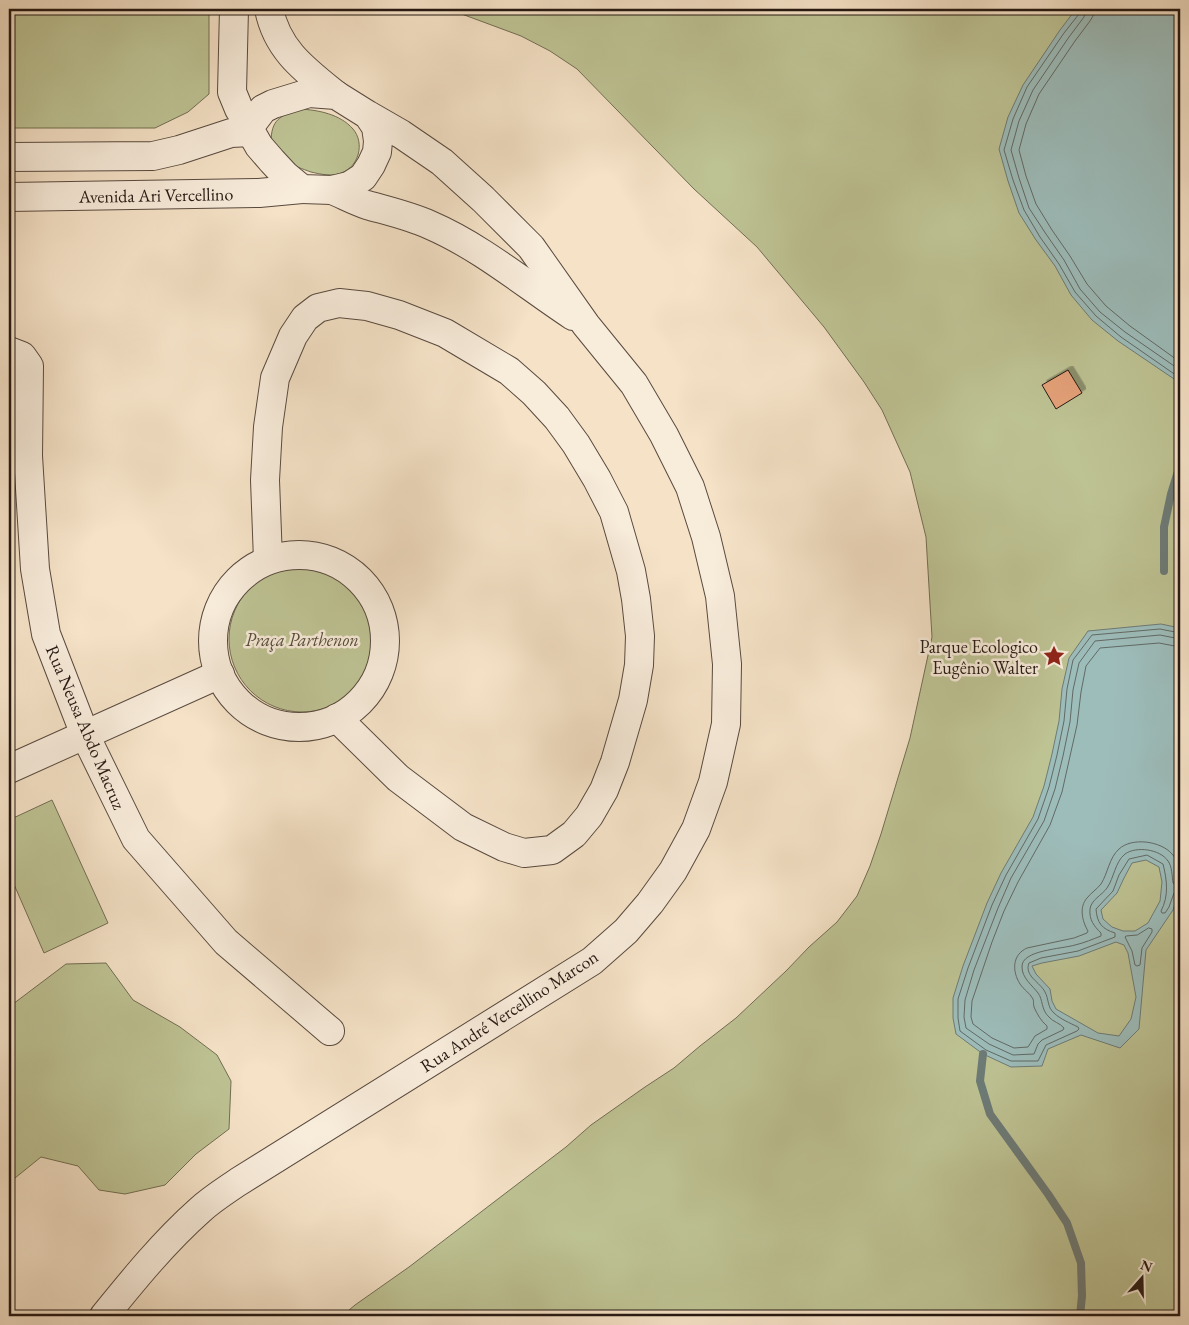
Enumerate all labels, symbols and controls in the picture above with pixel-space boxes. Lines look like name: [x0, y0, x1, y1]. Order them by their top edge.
street label: Avenida Ari Vercellino: [77, 182, 234, 208]
park label: Praça Parthenon: [245, 628, 359, 652]
place label: Parque Ecologico Eugênio Walter: [920, 635, 1038, 679]
street label: Rua Neusa Abdo Macruz: [41, 641, 131, 813]
place icon: Parque Ecologico Eugênio Walter: [1041, 643, 1067, 669]
street label: Rua André Vercellino Marcon: [416, 945, 603, 1077]
north arrow: [1116, 1252, 1166, 1302]
text: N: [1138, 1255, 1155, 1276]

